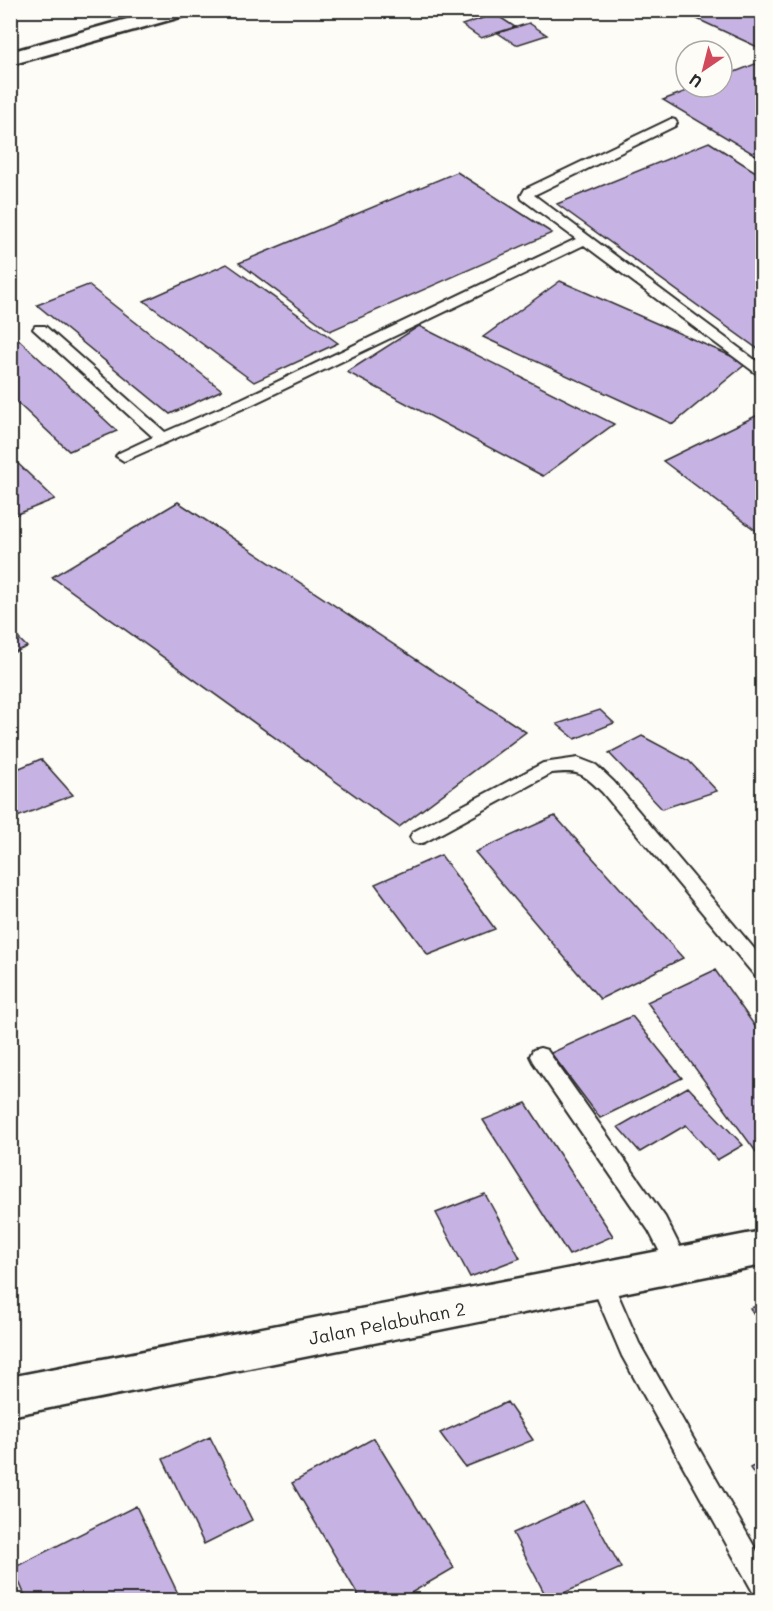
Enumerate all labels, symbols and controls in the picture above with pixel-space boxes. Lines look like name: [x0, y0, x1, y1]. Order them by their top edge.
north arrow: [674, 39, 734, 99]
text: U: [684, 70, 706, 94]
street label: Jalan Pelabuhan 2: [307, 1296, 467, 1350]

